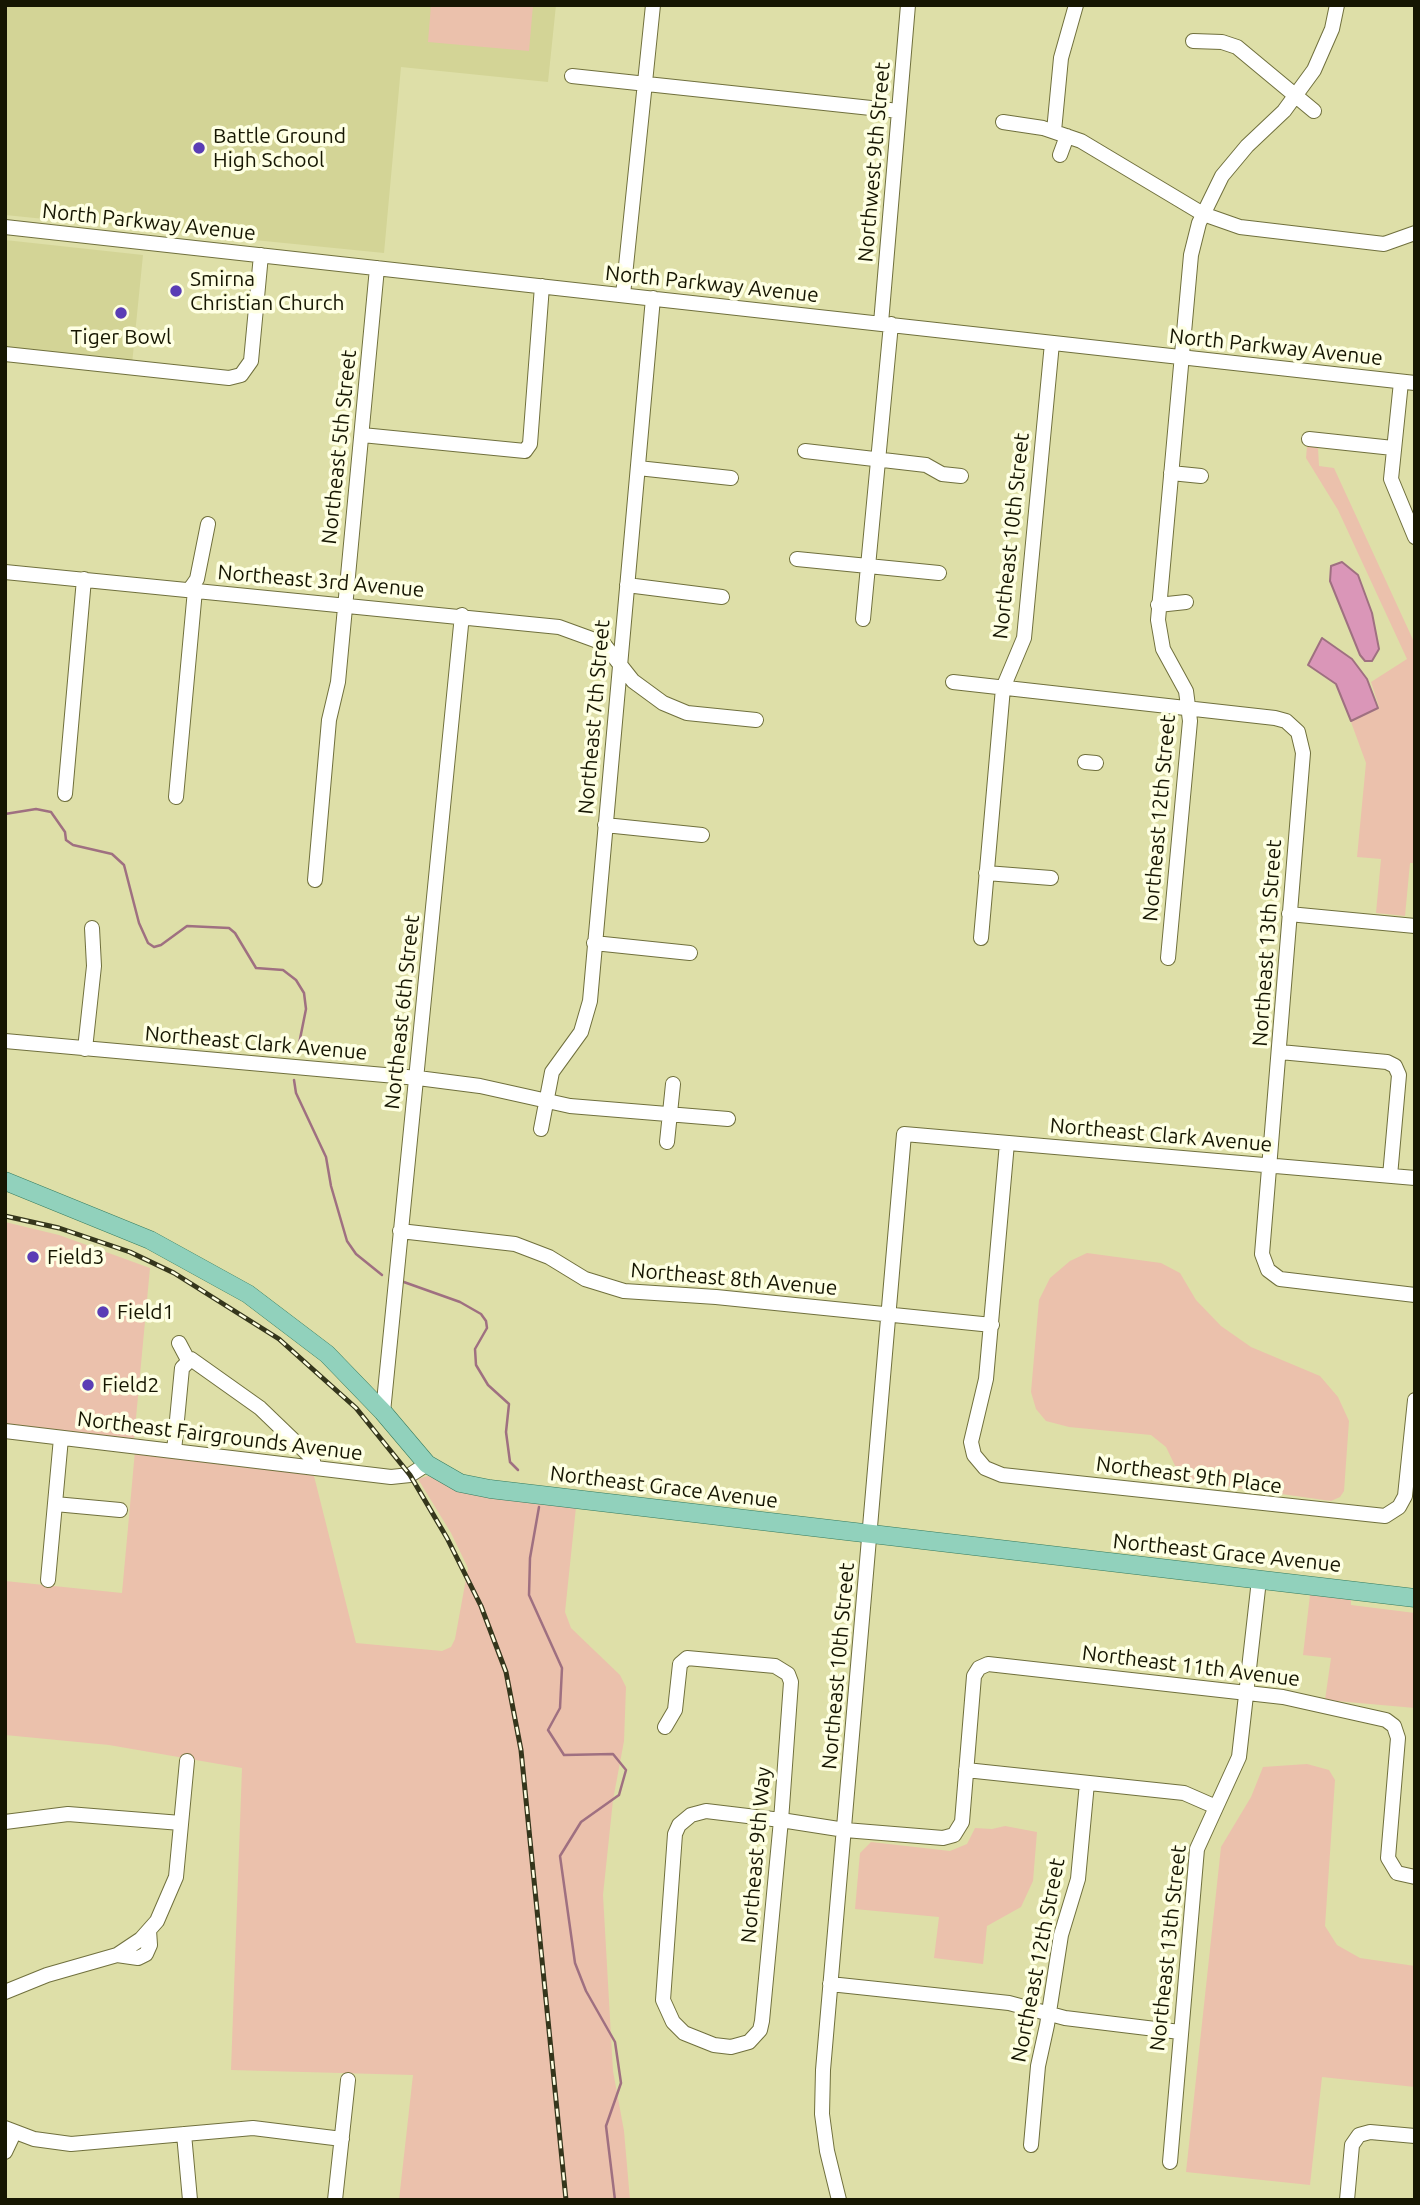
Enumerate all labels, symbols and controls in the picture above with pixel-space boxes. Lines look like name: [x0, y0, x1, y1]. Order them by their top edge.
street label: Northwest 9th Street: [853, 61, 895, 263]
place label: Battle Ground High School: [213, 123, 346, 173]
marker: Battle Ground High School: [191, 140, 207, 156]
street label: North Parkway Avenue: [41, 198, 257, 246]
street label: North Parkway Avenue: [604, 260, 820, 308]
place label: Smirna Christian Church: [190, 266, 345, 316]
marker: Smirna Christian Church: [168, 283, 184, 299]
marker: Tiger Bowl: [113, 305, 129, 321]
street label: North Parkway Avenue: [1168, 323, 1384, 371]
place label: Tiger Bowl: [70, 324, 172, 350]
street label: Northeast 5th Street: [316, 348, 362, 546]
street label: Northeast 10th Street: [988, 432, 1034, 640]
street label: Northeast 3rd Avenue: [216, 559, 426, 603]
street label: Northeast 7th Street: [573, 618, 615, 816]
street label: Northeast 12th Street: [1137, 714, 1181, 922]
street label: Northeast 13th Street: [1247, 839, 1287, 1047]
street label: Northeast 6th Street: [379, 913, 425, 1111]
street label: Northeast Clark Avenue: [144, 1021, 368, 1065]
street label: Northeast Clark Avenue: [1049, 1113, 1273, 1157]
place label: Field3: [47, 1244, 104, 1270]
marker: Field3: [25, 1249, 41, 1265]
street label: Northeast 8th Avenue: [629, 1257, 839, 1301]
place label: Field1: [117, 1299, 174, 1325]
marker: Field1: [95, 1304, 111, 1320]
place label: Field2: [102, 1372, 159, 1398]
marker: Field2: [80, 1377, 96, 1393]
street label: Northeast Fairgrounds Avenue: [76, 1406, 364, 1466]
street label: Northeast 9th Place: [1095, 1451, 1283, 1499]
street label: Northeast Grace Avenue: [549, 1461, 779, 1513]
street label: Northeast Grace Avenue: [1112, 1528, 1342, 1578]
street label: Northeast 10th Street: [816, 1562, 860, 1770]
street label: Northeast 11th Avenue: [1081, 1640, 1301, 1692]
street label: Northeast 9th Way: [736, 1766, 776, 1944]
street label: Northeast 13th Street: [1145, 1844, 1191, 2052]
street label: Northeast 12th Street: [1006, 1856, 1070, 2064]

